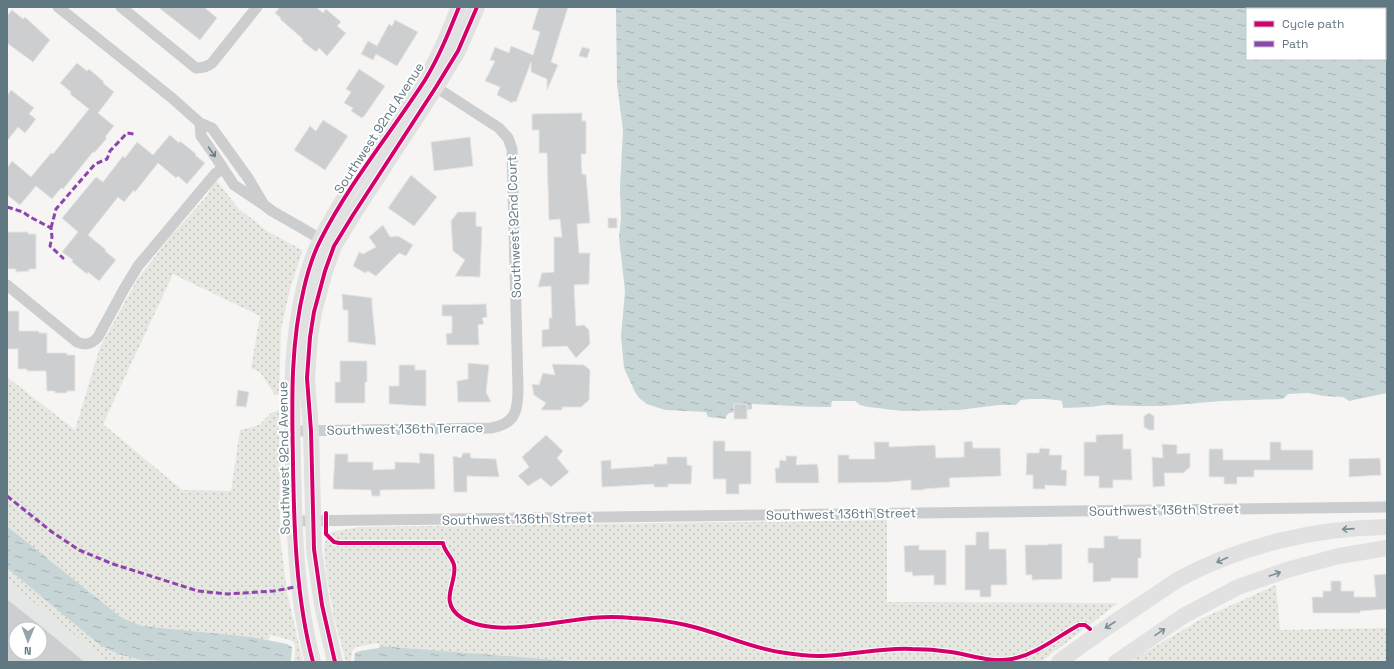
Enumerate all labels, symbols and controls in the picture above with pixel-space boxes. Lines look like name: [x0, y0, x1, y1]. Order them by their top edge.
legend: [1246, 8, 1386, 60]
text: Cycle path: [1282, 16, 1344, 32]
text: Path: [1282, 36, 1308, 52]
street label: Southwest 92nd Avenue: [330, 59, 428, 197]
one-way arrow: [208, 146, 216, 157]
street label: Southwest 92nd Court: [503, 155, 525, 299]
street label: Southwest 92nd Avenue: [274, 381, 294, 535]
street label: Southwest 136th Terrace: [327, 419, 483, 439]
street label: Southwest 136th Street: [1089, 500, 1239, 520]
street label: Southwest 136th Street: [766, 504, 916, 524]
street label: Southwest 136th Street: [442, 509, 592, 529]
one-way arrow: [1342, 526, 1355, 533]
one-way arrow: [1217, 557, 1229, 564]
one-way arrow: [1269, 570, 1282, 577]
north arrow: [8, 621, 48, 661]
one-way arrow: [1104, 621, 1116, 629]
one-way arrow: [1154, 628, 1165, 636]
text: N: [24, 644, 32, 658]

